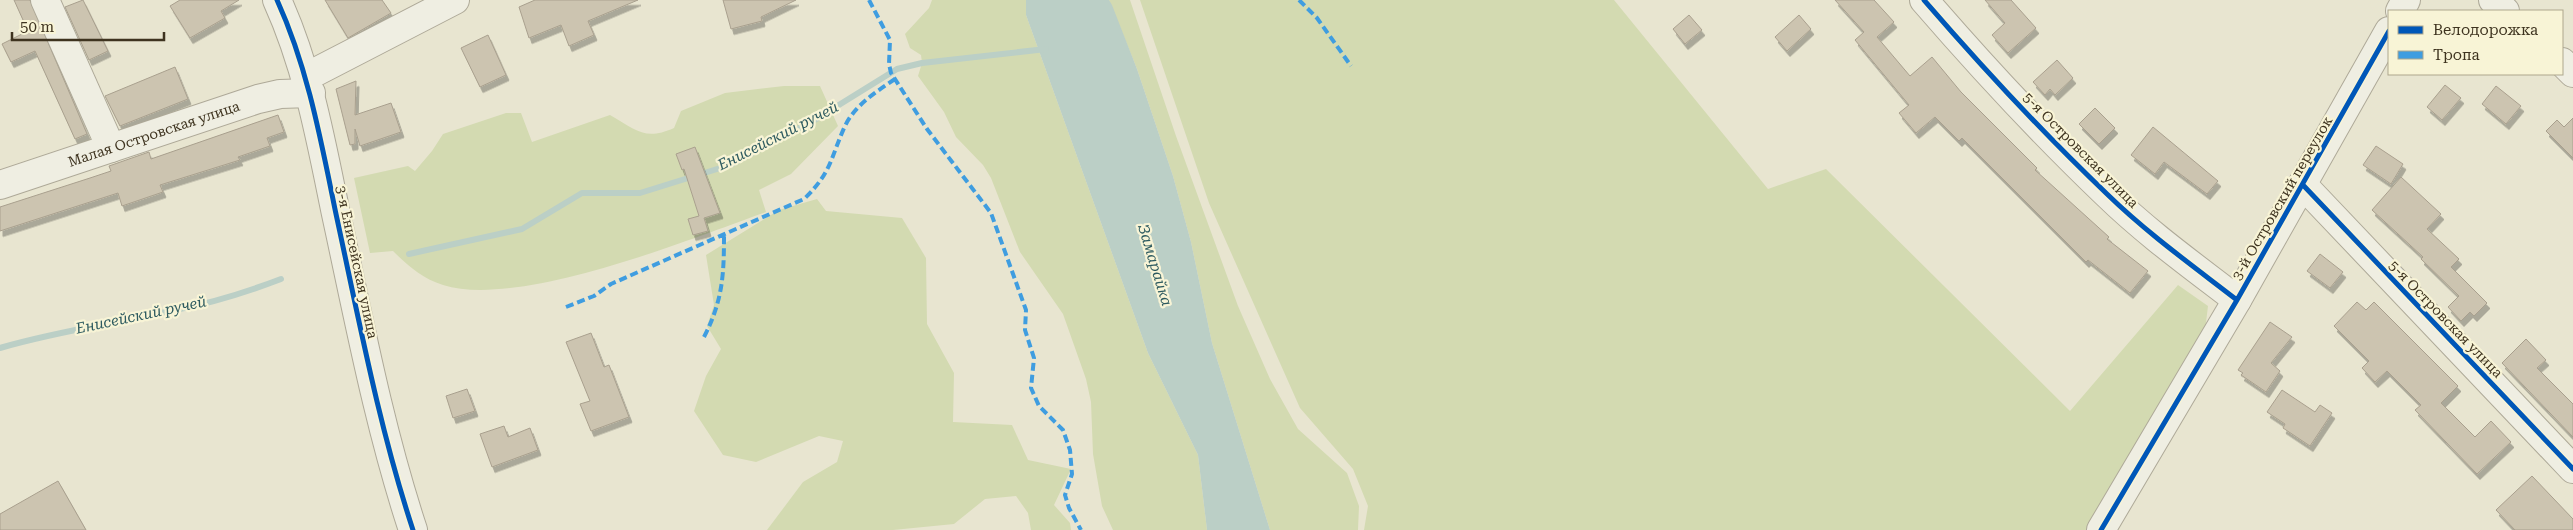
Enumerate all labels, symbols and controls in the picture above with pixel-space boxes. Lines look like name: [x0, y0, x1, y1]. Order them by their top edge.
scale bar: [12, 10, 165, 42]
legend: [2388, 10, 2563, 75]
text: 50 m: [20, 18, 55, 36]
text: Велодорожка: [2433, 21, 2538, 39]
text: Тропа: [2433, 46, 2480, 64]
street label: 5-я Островская улица: [2020, 89, 2142, 211]
street label: Малая Островская улица: [66, 98, 242, 170]
water label: Енисейский ручей: [714, 98, 841, 175]
street label: 3-й Островский переулок: [2229, 113, 2336, 283]
street label: 3-я Енисейская улица: [333, 184, 381, 340]
water label: Замарайка: [1134, 222, 1176, 308]
street label: 5-я Островская улица: [2386, 257, 2506, 381]
water label: Енисейский ручей: [73, 292, 208, 338]

